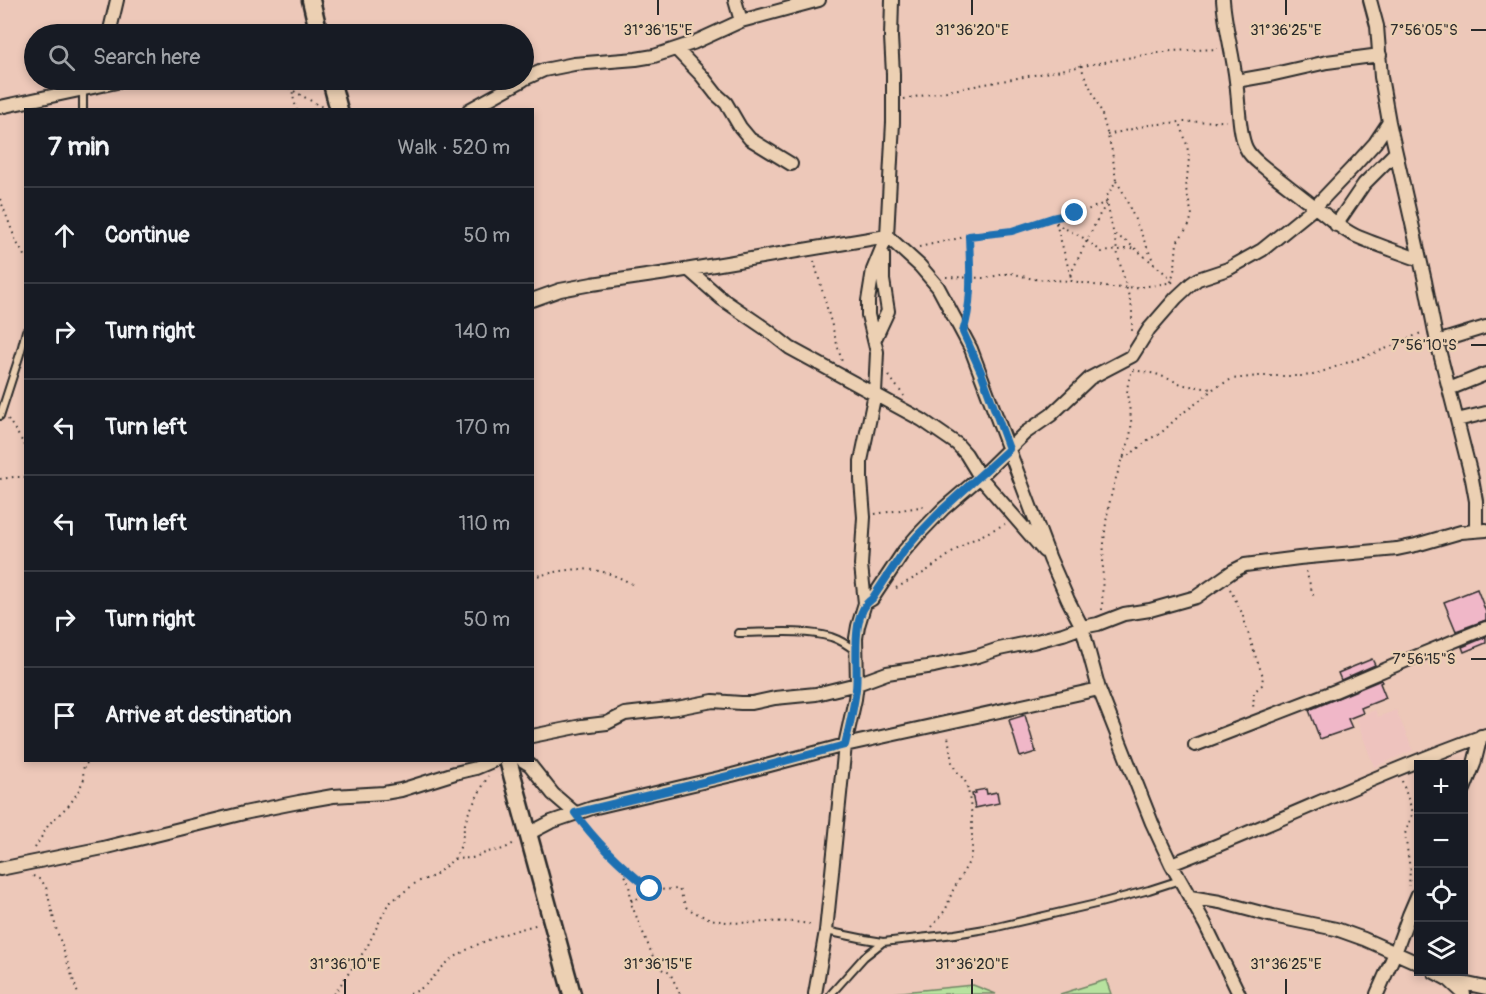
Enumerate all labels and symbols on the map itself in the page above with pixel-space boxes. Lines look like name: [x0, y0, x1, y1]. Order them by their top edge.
text: 31°36'15"E: [624, 21, 693, 40]
text: 31°36'20"E: [935, 21, 1009, 40]
text: 31°36'25"E: [1250, 21, 1322, 40]
text: 7°56'05"S: [1390, 21, 1458, 40]
route end: [1061, 199, 1087, 225]
text: 7°56'10"S: [1391, 336, 1457, 355]
text: 7°56'15"S: [1392, 650, 1456, 669]
route start: [636, 875, 662, 901]
text: 31°36'10"E: [310, 955, 381, 974]
text: 31°36'15"E: [624, 955, 693, 974]
text: 31°36'20"E: [935, 955, 1009, 974]
text: 31°36'25"E: [1250, 955, 1322, 974]

